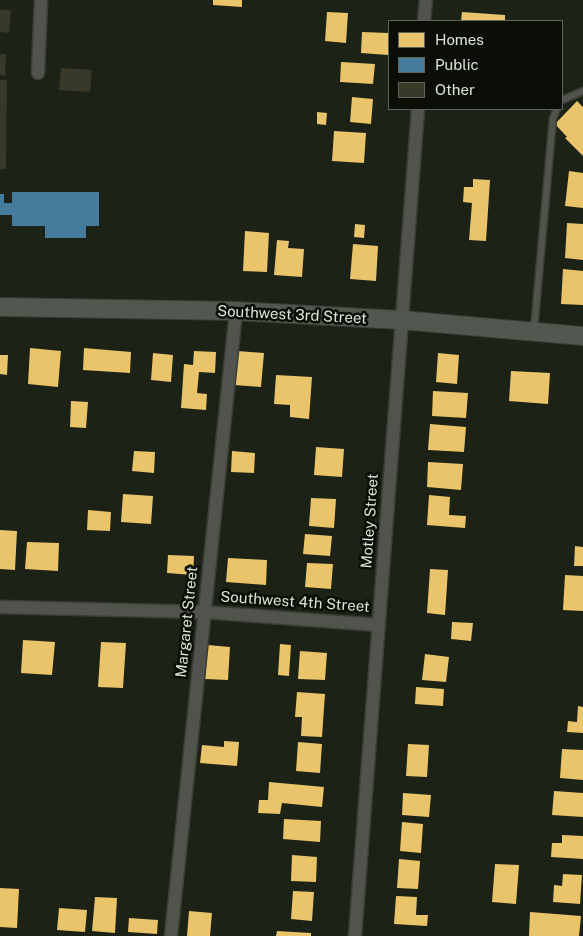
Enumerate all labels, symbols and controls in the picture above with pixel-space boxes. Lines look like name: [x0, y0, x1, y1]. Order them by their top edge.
legend: [388, 20, 563, 110]
text: Homes: [435, 31, 484, 48]
text: Public: [435, 56, 479, 73]
text: Other: [435, 81, 475, 98]
street label: Southwest 3rd Street: [217, 302, 367, 328]
street label: Motley Street: [358, 473, 382, 569]
street label: Margaret Street: [172, 565, 202, 679]
street label: Southwest 4th Street: [220, 588, 370, 616]

